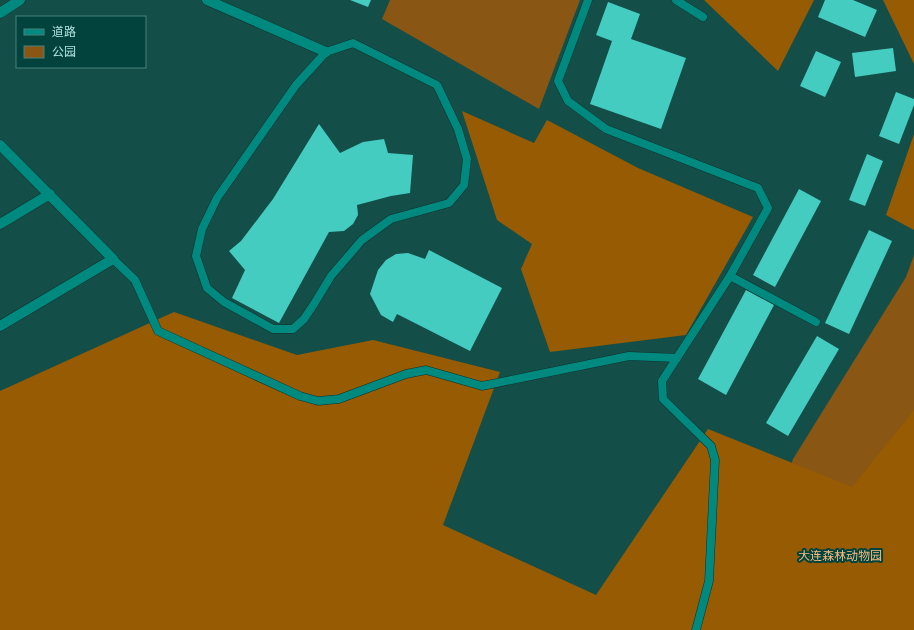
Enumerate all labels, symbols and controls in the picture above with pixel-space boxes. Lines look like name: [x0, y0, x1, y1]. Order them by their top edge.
legend: [16, 16, 146, 68]
text: 道路: [52, 25, 76, 39]
text: 公园: [52, 45, 76, 59]
park label: 大连森林动物园: [798, 549, 882, 563]

